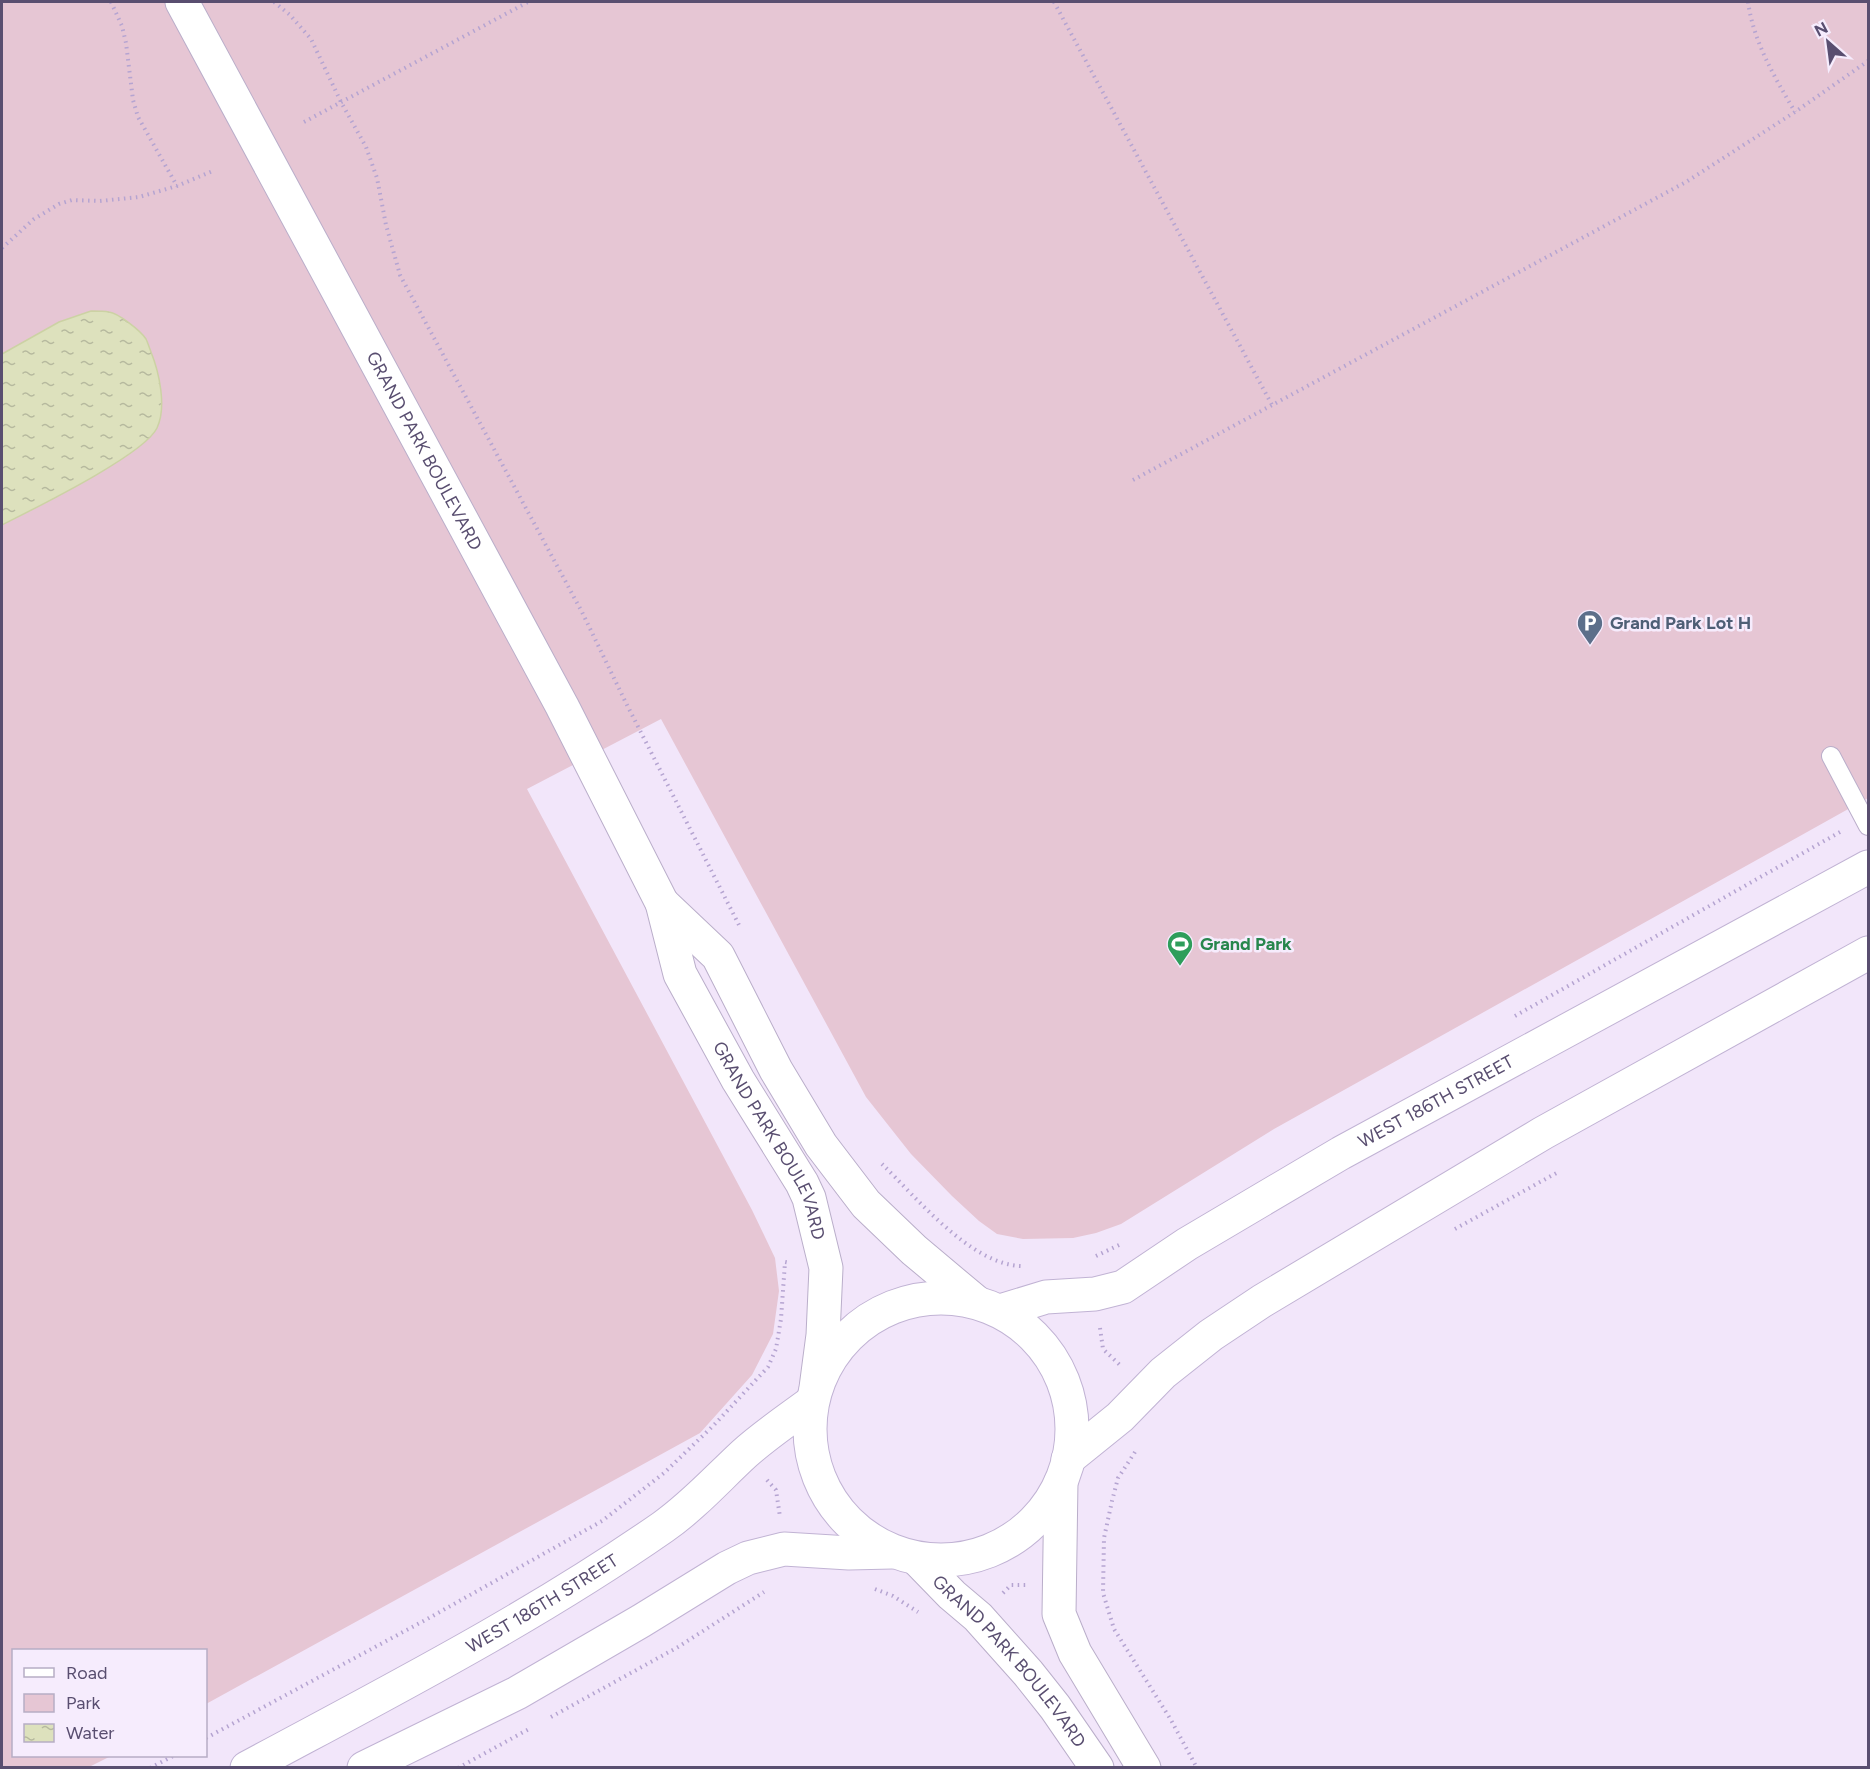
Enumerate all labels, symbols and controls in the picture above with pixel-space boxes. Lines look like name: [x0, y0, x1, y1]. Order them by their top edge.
north arrow: [1798, 12, 1858, 72]
text: N: [1811, 18, 1831, 40]
street label: GRAND PARK BOULEVARD: [362, 348, 487, 554]
parking icon: Grand Park Lot H: [1575, 608, 1605, 646]
place label: Grand Park Lot H: [1610, 612, 1751, 634]
sports icon: Grand Park: [1165, 929, 1195, 967]
place label: Grand Park: [1200, 933, 1292, 955]
street label: GRAND PARK BOULEVARD: [708, 1038, 830, 1242]
street label: WEST 186TH STREET: [1354, 1050, 1517, 1153]
street label: WEST 186TH STREET: [462, 1549, 622, 1658]
street label: GRAND PARK BOULEVARD: [928, 1570, 1090, 1752]
legend: [12, 1649, 207, 1757]
text: Road: [66, 1662, 107, 1684]
text: Park: [66, 1692, 101, 1714]
text: Water: [66, 1722, 114, 1744]

